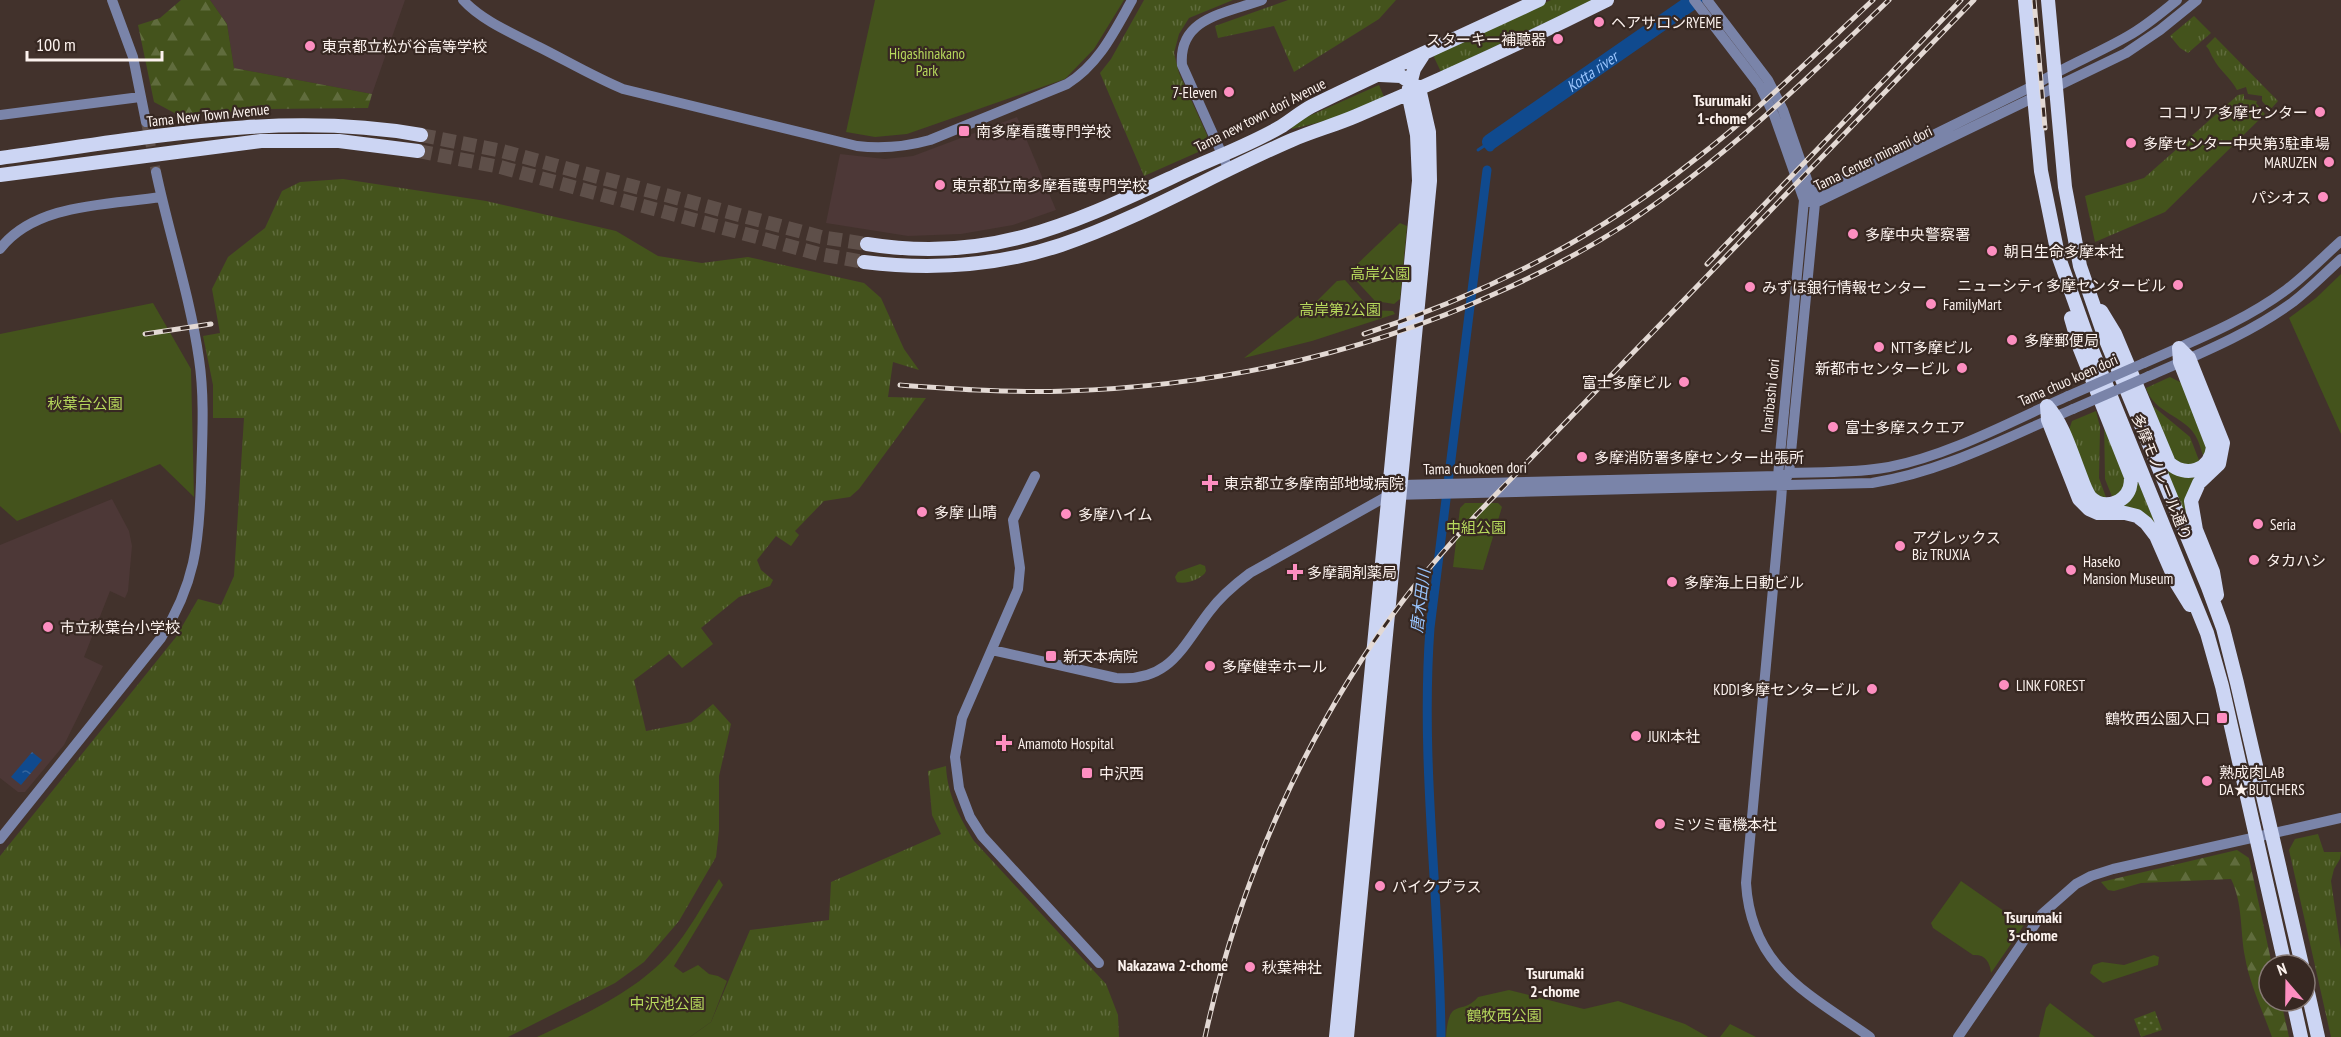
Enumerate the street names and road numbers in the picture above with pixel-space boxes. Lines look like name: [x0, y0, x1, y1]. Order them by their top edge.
street label: Tama new town dori Avenue: [1191, 74, 1329, 156]
street label: Tama New Town Avenue: [146, 99, 270, 131]
street label: Tama Center minami dori: [1811, 121, 1935, 195]
street label: Tama chuo koen dori: [2015, 350, 2121, 410]
street label: Inaribashi dori: [1757, 358, 1783, 434]
street label: 多摩モノレール通り: [2128, 411, 2196, 543]
street label: Tama chuokoen dori: [1423, 458, 1527, 478]

